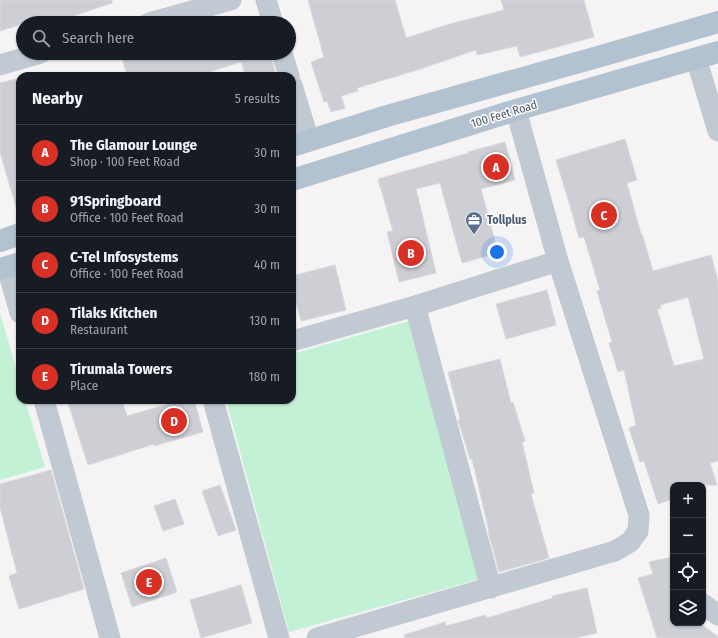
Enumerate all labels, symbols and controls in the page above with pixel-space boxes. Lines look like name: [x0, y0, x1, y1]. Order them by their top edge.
search box: [16, 16, 296, 60]
icon: search: [30, 27, 52, 49]
text: Search here: [62, 29, 134, 47]
text: Nearby: [32, 88, 83, 109]
text: 5 results: [235, 91, 280, 106]
street label: 100 Feet Road: [469, 97, 539, 131]
text: The Glamour Lounge: [70, 136, 197, 154]
text: A: [41, 145, 49, 160]
text: 30 m: [254, 145, 280, 160]
pin: A: [483, 152, 509, 182]
text: Shop · 100 Feet Road: [70, 154, 180, 169]
text: 91Springboard: [70, 192, 161, 210]
pin: C: [591, 200, 617, 230]
text: B: [41, 201, 49, 216]
text: 30 m: [254, 201, 280, 216]
text: Office · 100 Feet Road: [70, 210, 184, 225]
office icon: Tollplus: [464, 210, 484, 235]
place label: Tollplus: [487, 213, 527, 227]
pin: B: [398, 238, 424, 268]
your location: [487, 242, 507, 262]
text: C-Tel Infosystems: [70, 248, 178, 266]
text: C: [42, 257, 48, 272]
text: 40 m: [254, 257, 280, 272]
text: Office · 100 Feet Road: [70, 266, 184, 281]
text: Tilaks Kitchen: [70, 304, 157, 322]
text: D: [41, 313, 49, 328]
text: 130 m: [249, 313, 280, 328]
text: Restaurant: [70, 322, 128, 337]
text: Tirumala Towers: [70, 360, 172, 378]
text: E: [42, 369, 48, 384]
text: 180 m: [249, 369, 280, 384]
text: Place: [70, 378, 98, 393]
pin: D: [161, 406, 187, 436]
map controls: [670, 482, 706, 626]
button: +: [670, 482, 706, 518]
button: −: [670, 518, 706, 554]
button: locate: [670, 554, 706, 590]
pin: E: [136, 567, 162, 597]
button: layers: [670, 590, 706, 626]

